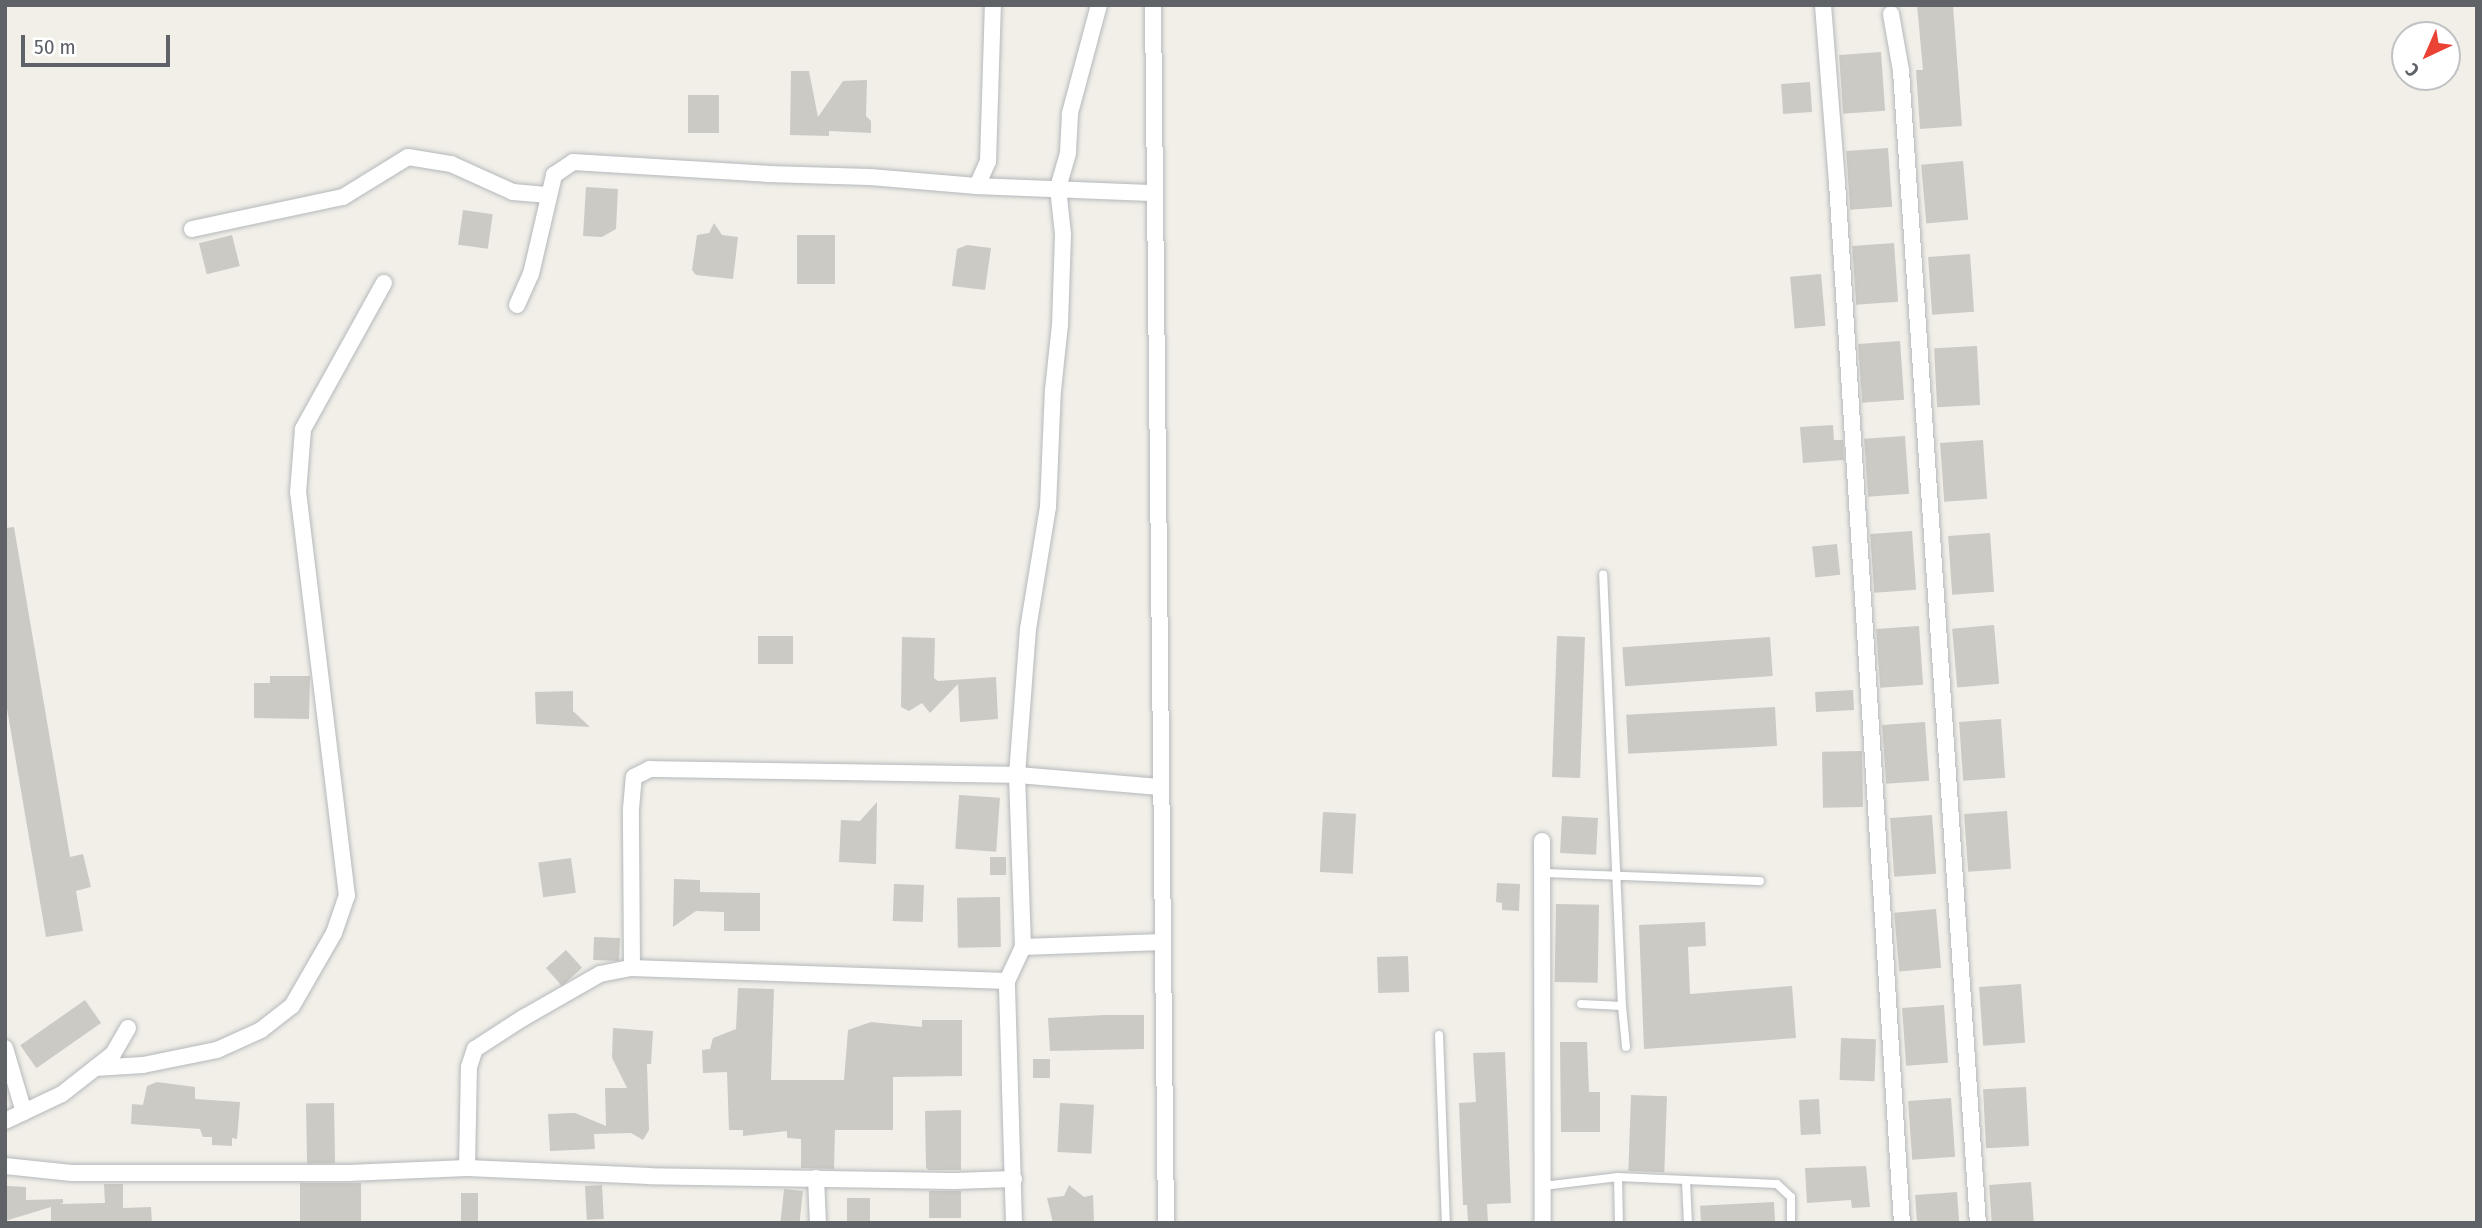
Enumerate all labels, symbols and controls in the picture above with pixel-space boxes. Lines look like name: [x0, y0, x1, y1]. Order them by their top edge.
scale bar: [24, 21, 173, 65]
north arrow: [2391, 21, 2461, 91]
text: 50 m: [34, 34, 76, 60]
text: С: [2401, 58, 2424, 82]

